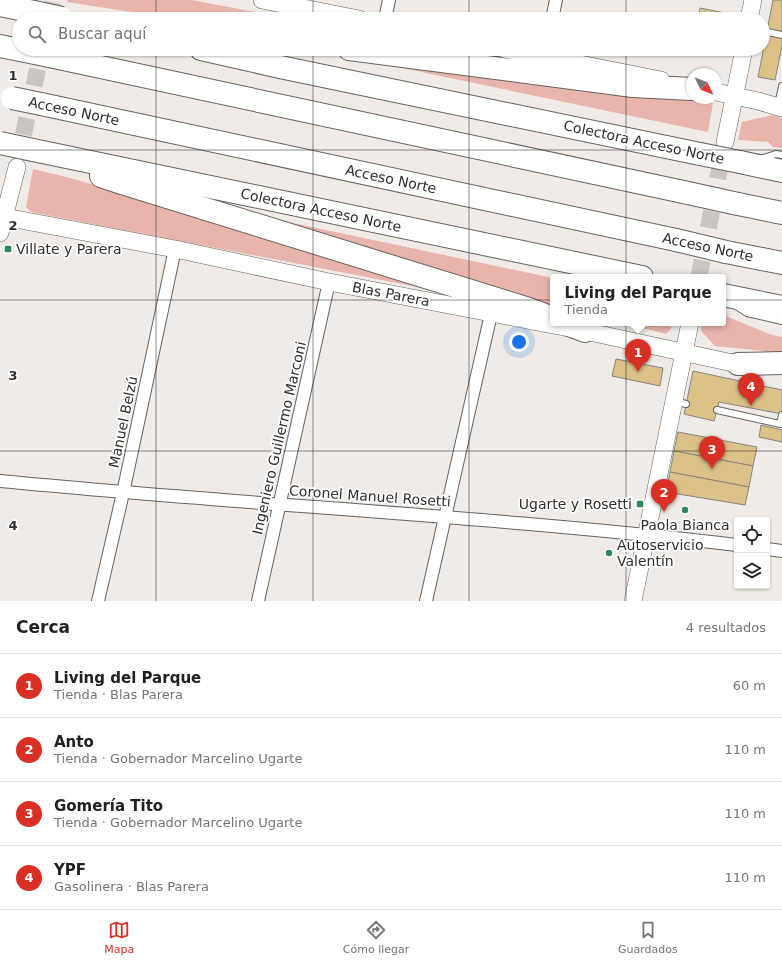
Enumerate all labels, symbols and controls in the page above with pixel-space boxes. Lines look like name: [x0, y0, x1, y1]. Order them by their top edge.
search box: [12, 12, 770, 56]
icon: search: [26, 23, 48, 45]
text: Buscar aquí: [58, 25, 146, 43]
text: 1: [8, 68, 18, 83]
north arrow: [686, 68, 722, 104]
street label: Acceso Norte: [27, 94, 121, 128]
street label: Colectora Acceso Norte: [562, 117, 726, 167]
street label: Acceso Norte: [344, 162, 438, 196]
street label: Colectora Acceso Norte: [239, 185, 403, 235]
text: 2: [8, 218, 18, 233]
street label: Acceso Norte: [661, 230, 755, 264]
place label: Villate y Parera: [16, 241, 122, 257]
marker: Villate y Parera: [3, 244, 13, 254]
popup: [550, 274, 726, 326]
street label: Blas Parera: [351, 279, 431, 309]
text: Living del Parque: [564, 284, 712, 302]
text: Tienda: [564, 302, 608, 317]
your location: [509, 332, 529, 352]
pin: 1: [625, 339, 651, 372]
street label: Ingeniero Guillermo Marconi: [249, 340, 309, 536]
text: 3: [8, 368, 18, 383]
pin: 4: [738, 373, 764, 406]
street label: Manuel Belzú: [105, 375, 141, 469]
pin: 3: [699, 436, 725, 469]
pin: 2: [651, 479, 677, 512]
street label: Coronel Manuel Rosetti: [289, 482, 451, 510]
place label: Ugarte y Rosetti: [519, 496, 632, 512]
marker: Ugarte y Rosetti: [635, 499, 645, 509]
marker: Paola Bianca: [680, 505, 690, 515]
place label: Paola Bianca: [640, 517, 730, 533]
map controls: [734, 517, 770, 589]
button: locate: [734, 517, 770, 553]
text: 4: [8, 518, 18, 533]
place label: Autoservicio Valentín: [617, 537, 704, 569]
marker: Autoservicio Valentín: [604, 548, 614, 558]
button: layers: [734, 553, 770, 589]
text: Cerca: [16, 617, 70, 637]
text: 4 resultados: [686, 620, 766, 635]
text: Living del Parque: [54, 669, 201, 687]
text: 1: [24, 678, 34, 693]
text: 60 m: [733, 678, 766, 693]
text: Tienda · Blas Parera: [54, 687, 183, 702]
text: Anto: [54, 733, 94, 751]
text: 2: [24, 742, 34, 757]
text: 110 m: [724, 742, 766, 757]
text: Tienda · Gobernador Marcelino Ugarte: [54, 751, 302, 766]
text: Gomería Tito: [54, 797, 163, 815]
text: 3: [24, 806, 34, 821]
text: 110 m: [724, 806, 766, 821]
text: Tienda · Gobernador Marcelino Ugarte: [54, 815, 302, 830]
text: YPF: [54, 861, 86, 879]
text: 4: [24, 870, 34, 885]
text: 110 m: [724, 870, 766, 885]
text: Gasolinera · Blas Parera: [54, 879, 209, 894]
tab: Mapa: [104, 919, 134, 956]
tab: Cómo llegar: [343, 919, 409, 956]
tab: Guardados: [618, 919, 678, 956]

